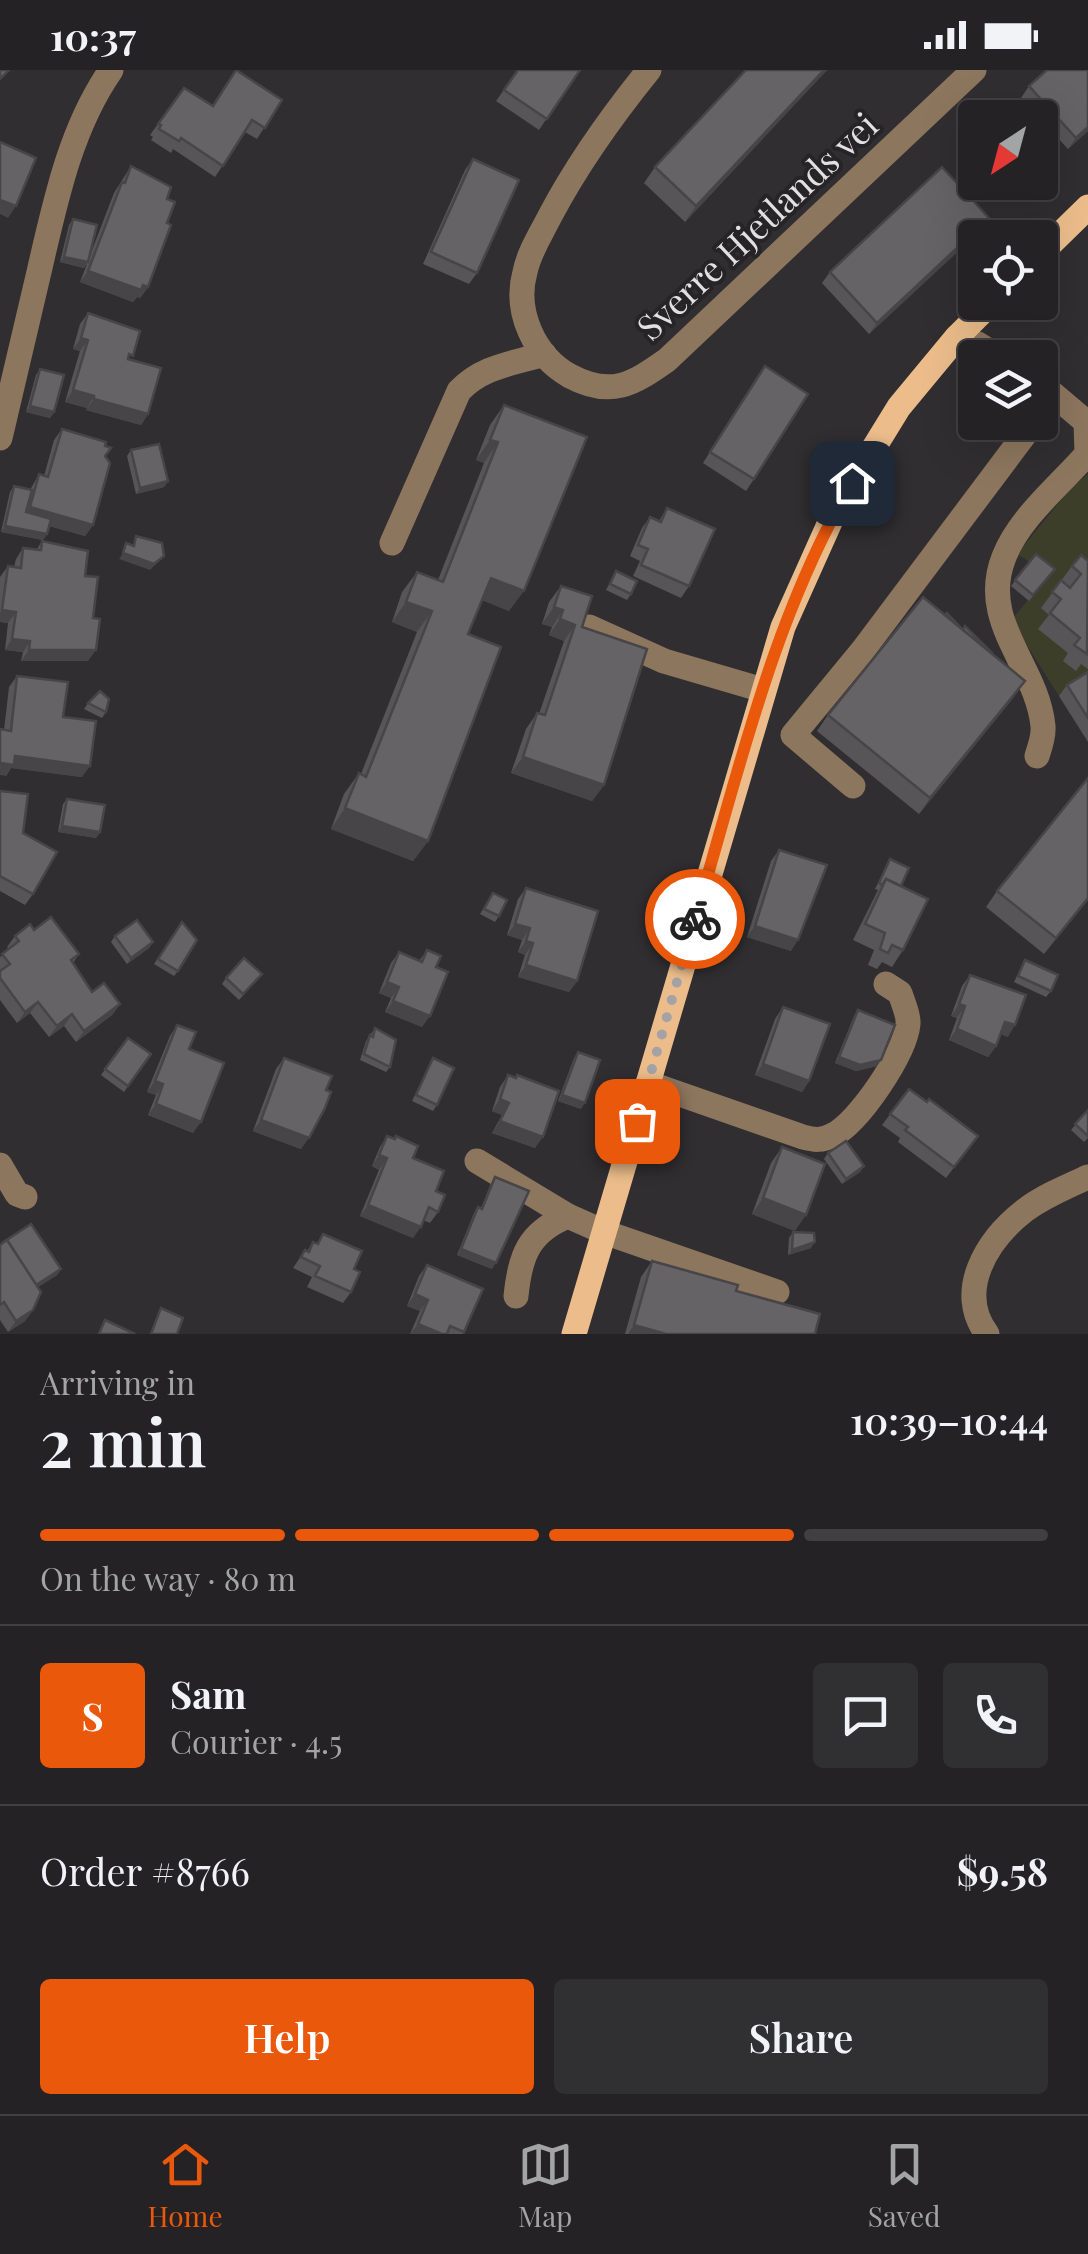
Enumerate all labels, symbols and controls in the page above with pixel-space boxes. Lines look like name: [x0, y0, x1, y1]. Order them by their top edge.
text: 10:37: [50, 10, 136, 61]
north arrow: [958, 100, 1058, 200]
map controls: [958, 100, 1058, 440]
street label: Sverre Hjetlands vei: [625, 101, 887, 349]
button: locate: [958, 220, 1058, 320]
button: layers: [958, 340, 1058, 440]
pin: [810, 441, 895, 526]
icon: home: [825, 456, 880, 511]
courier: [645, 869, 745, 969]
icon: bike: [668, 892, 723, 947]
pin: [595, 1079, 680, 1164]
icon: bag: [610, 1094, 665, 1149]
text: Arriving in: [40, 1360, 195, 1403]
text: 10:39–10:44: [850, 1394, 1048, 1445]
text: 2 min: [40, 1397, 206, 1483]
text: On the way · 80 m: [40, 1556, 296, 1599]
button: chat: [813, 1663, 918, 1768]
button: phone: [943, 1663, 1048, 1768]
text: Sam: [170, 1668, 246, 1719]
text: S: [81, 1690, 104, 1741]
text: Courier · 4.5: [170, 1719, 342, 1762]
text: Order #8766: [40, 1845, 250, 1896]
text: $9.58: [957, 1845, 1048, 1896]
button: Help: [40, 1979, 534, 2094]
button: Share: [554, 1979, 1048, 2094]
tab: Home: [148, 2137, 223, 2234]
tab: Map: [518, 2137, 573, 2234]
tab: Saved: [868, 2137, 940, 2234]

